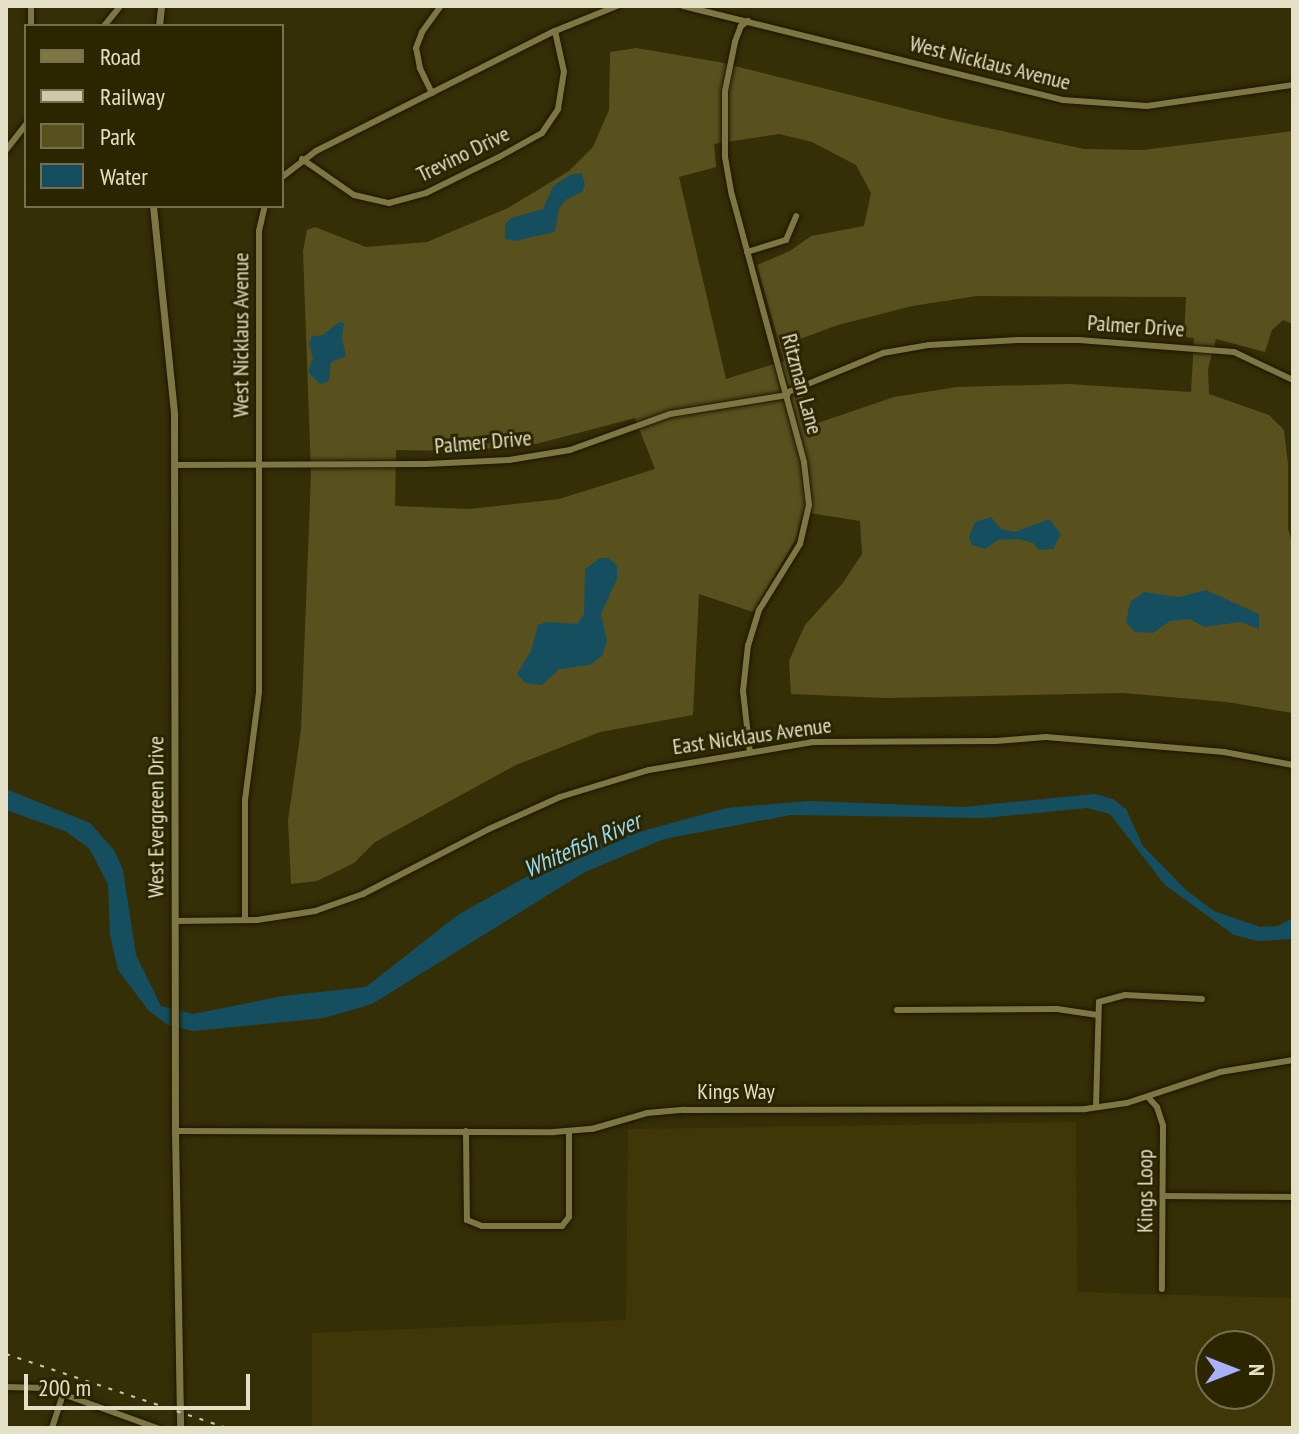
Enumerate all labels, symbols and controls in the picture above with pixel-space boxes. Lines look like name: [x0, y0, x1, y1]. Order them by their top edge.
legend: [24, 24, 284, 208]
street label: West Nicklaus Avenue: [907, 30, 1073, 96]
text: Road: [100, 41, 141, 72]
text: Railway: [100, 81, 165, 112]
street label: Trevino Drive: [412, 120, 514, 188]
text: Park: [100, 121, 136, 152]
text: Water: [100, 161, 148, 192]
street label: West Nicklaus Avenue: [228, 252, 254, 418]
street label: Palmer Drive: [1087, 309, 1185, 343]
street label: Ritzman Lane: [776, 331, 828, 437]
street label: Palmer Drive: [433, 425, 533, 459]
street label: East Nicklaus Avenue: [671, 712, 833, 760]
street label: West Evergreen Drive: [143, 736, 169, 898]
water label: Whitefish River: [519, 806, 645, 884]
street label: Kings Way: [697, 1079, 775, 1105]
street label: Kings Loop: [1132, 1149, 1158, 1233]
north arrow: [1195, 1330, 1275, 1410]
scale bar: [28, 1358, 254, 1408]
text: N: [1243, 1364, 1271, 1376]
text: 200 m: [38, 1372, 91, 1403]

